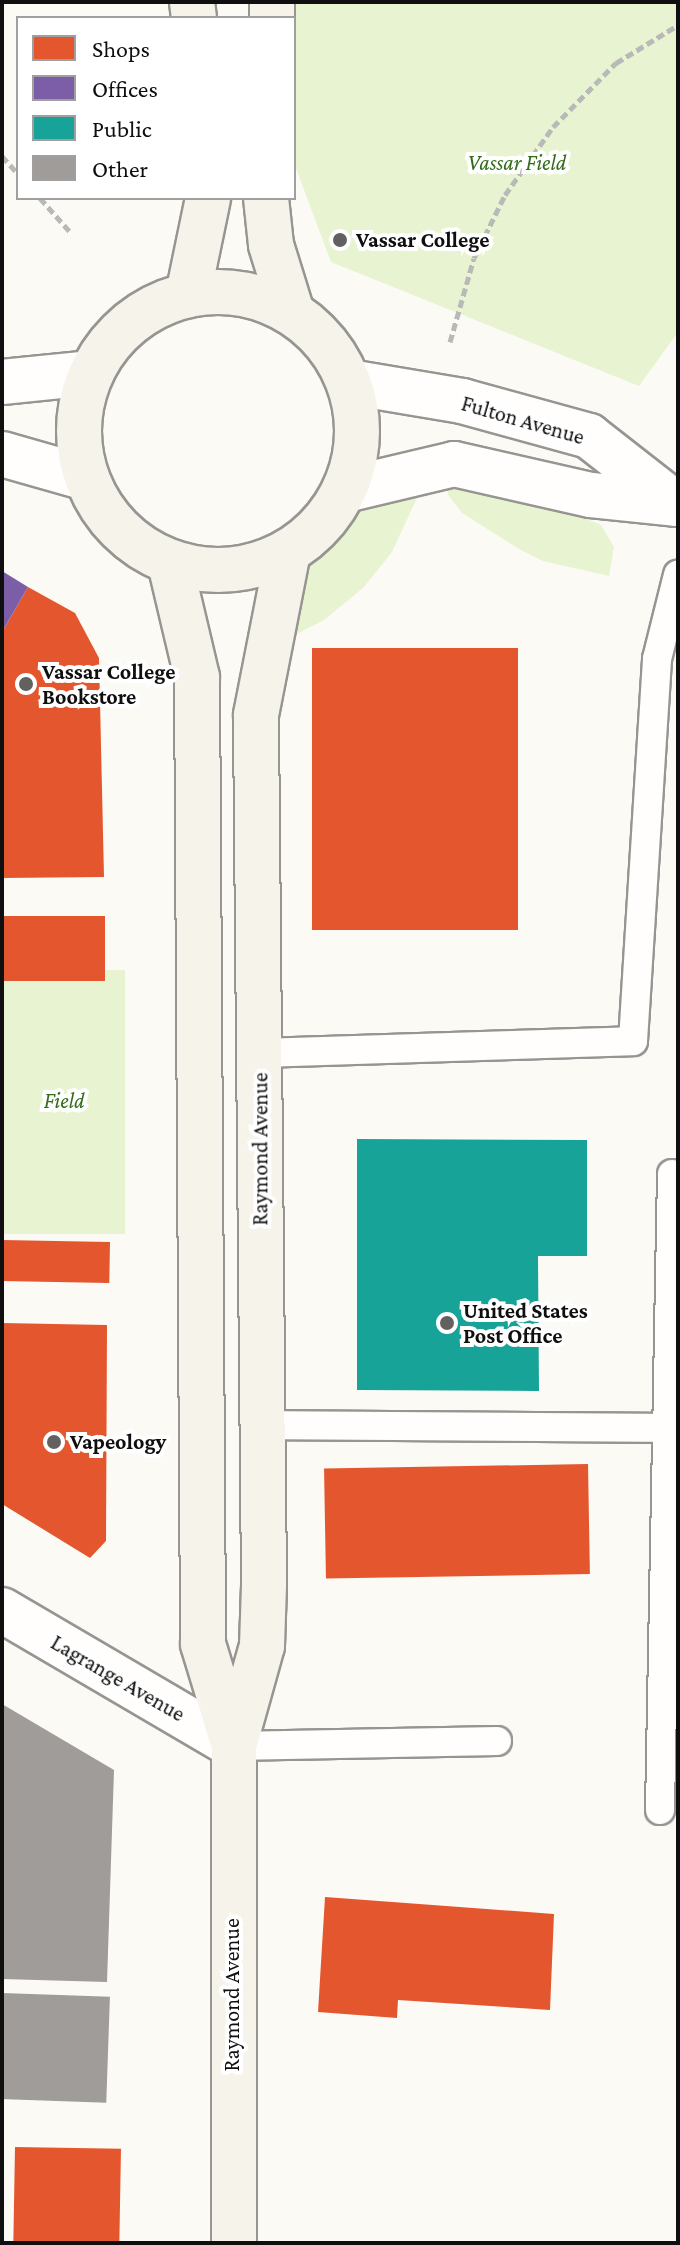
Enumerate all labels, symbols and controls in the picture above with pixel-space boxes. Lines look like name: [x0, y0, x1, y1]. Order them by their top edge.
legend: [16, 16, 296, 200]
text: Shops: [92, 35, 150, 62]
text: Offices: [92, 75, 158, 102]
text: Public: [92, 115, 152, 142]
park label: Vassar Field: [468, 150, 566, 176]
text: Other: [92, 155, 148, 182]
place label: Vassar College: [356, 227, 489, 253]
marker: Vassar College: [331, 231, 349, 249]
street label: Fulton Avenue: [458, 390, 588, 450]
place label: Vassar College Bookstore: [42, 658, 175, 710]
marker: Vassar College Bookstore: [17, 675, 35, 693]
street label: Raymond Avenue: [247, 1072, 273, 1226]
park label: Field: [44, 1088, 84, 1114]
place label: United States Post Office: [463, 1297, 588, 1348]
marker: United States Post Office: [438, 1314, 456, 1332]
place label: Vapeology: [70, 1429, 166, 1455]
marker: Vapeology: [45, 1433, 63, 1451]
street label: Lagrange Avenue: [46, 1629, 190, 1727]
street label: Raymond Avenue: [219, 1918, 245, 2072]

